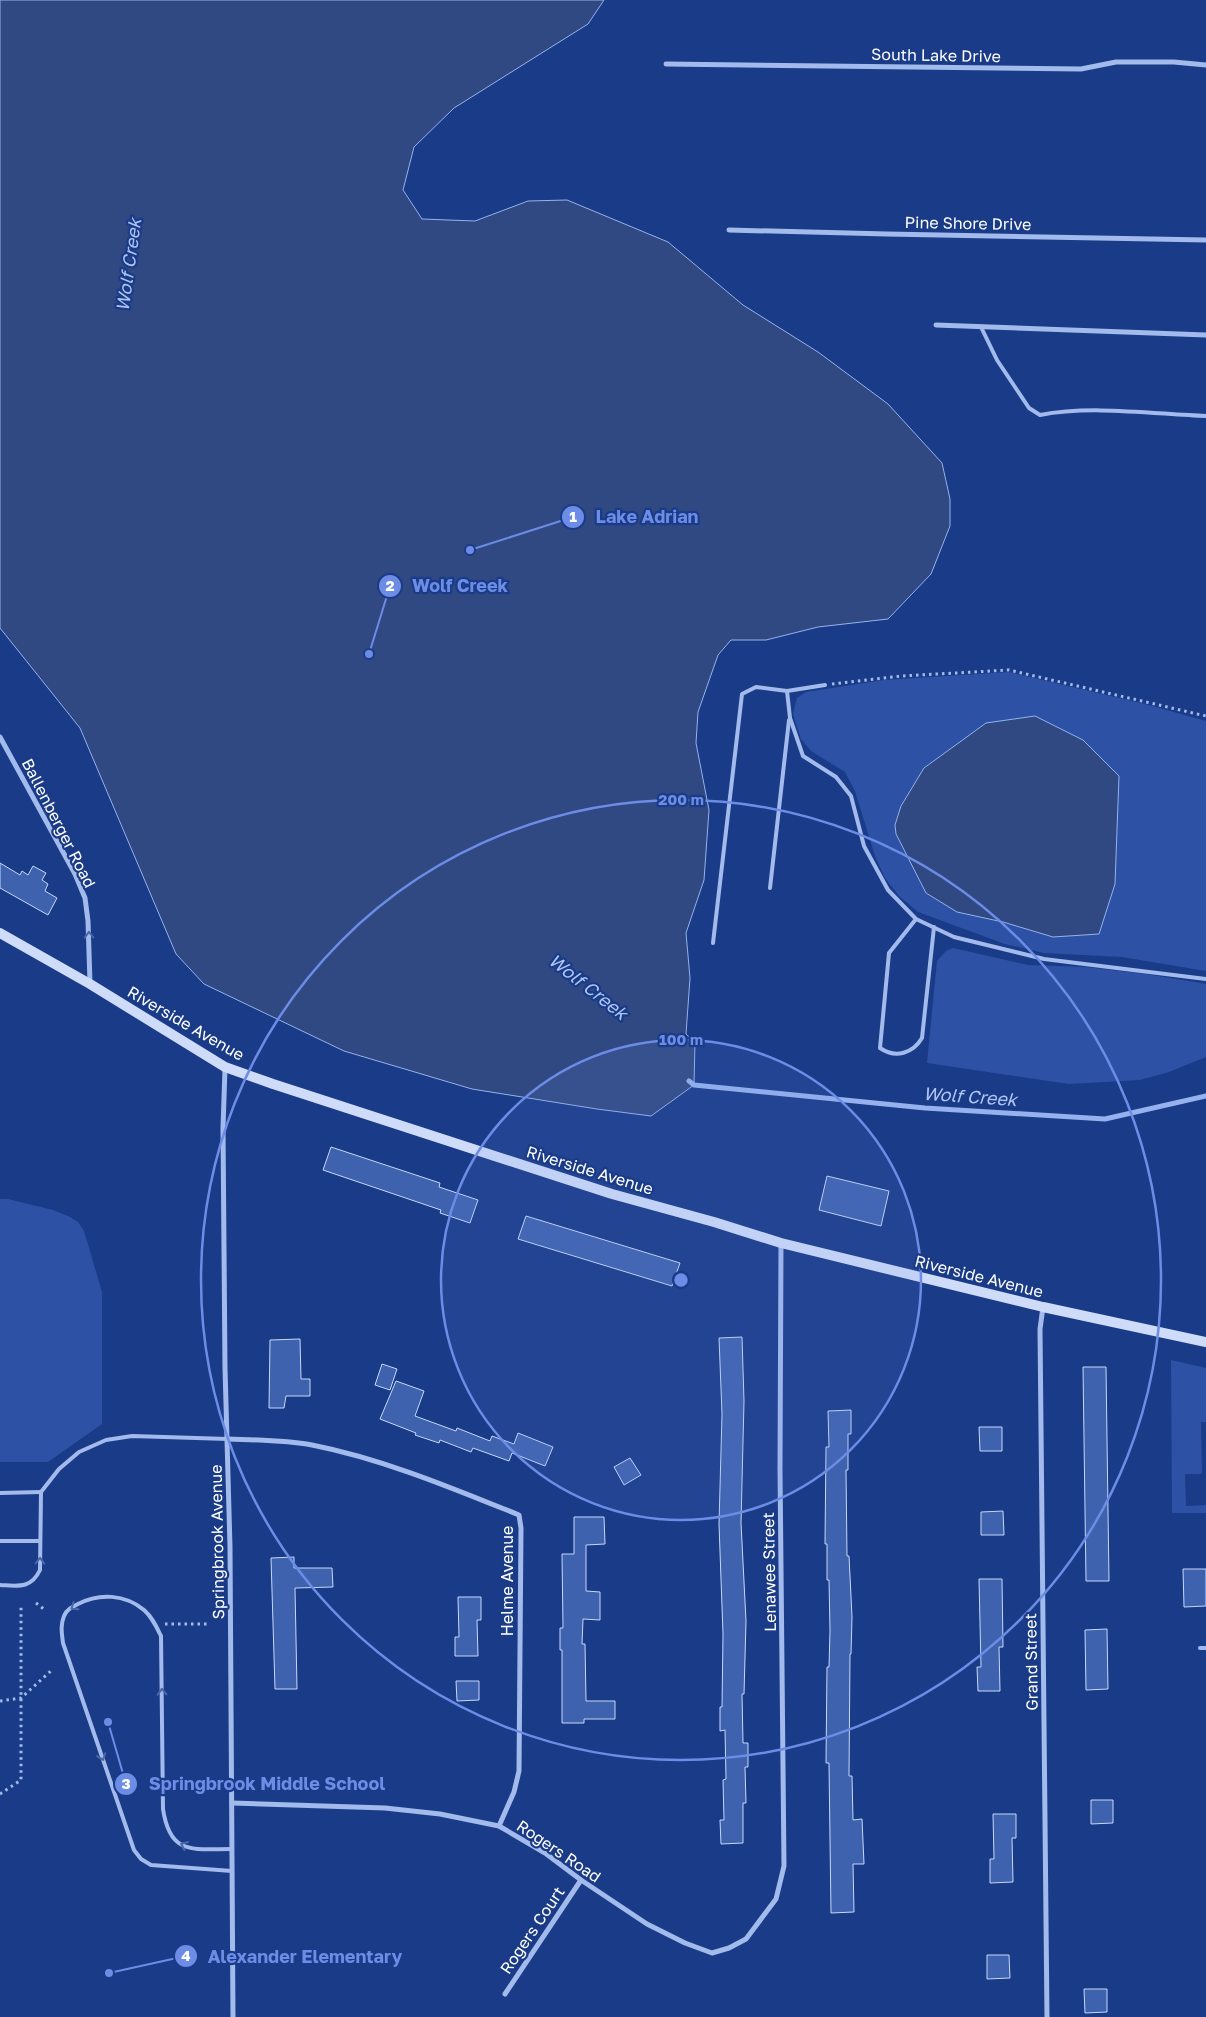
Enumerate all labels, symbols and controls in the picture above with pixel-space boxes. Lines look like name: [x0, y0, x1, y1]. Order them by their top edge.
street label: South Lake Drive: [871, 44, 1001, 66]
street label: Pine Shore Drive: [905, 212, 1031, 234]
water label: Wolf Creek: [111, 215, 146, 313]
callout: Lake Adrian: [560, 500, 708, 533]
text: Lake Adrian: [595, 505, 699, 527]
text: 1: [569, 507, 577, 525]
callout: Wolf Creek: [377, 569, 518, 602]
text: Wolf Creek: [412, 574, 509, 596]
text: 2: [385, 576, 395, 594]
street label: Ballenberger Road: [18, 755, 100, 891]
text: 200 m: [658, 790, 704, 808]
one-way arrow: [83, 931, 94, 939]
water label: Wolf Creek: [545, 949, 634, 1025]
street label: Riverside Avenue: [124, 981, 248, 1065]
text: 100 m: [659, 1030, 703, 1048]
water label: Wolf Creek: [922, 1082, 1020, 1110]
street label: Riverside Avenue: [524, 1141, 656, 1199]
street label: Riverside Avenue: [913, 1250, 1045, 1302]
centre of rings: [672, 1271, 690, 1289]
street label: Springbrook Avenue: [206, 1464, 228, 1620]
street label: Lenawee Street: [758, 1512, 780, 1632]
street label: Helme Avenue: [497, 1526, 517, 1636]
one-way arrow: [35, 1557, 45, 1565]
one-way arrow: [70, 1600, 79, 1610]
street label: Grand Street: [1020, 1613, 1042, 1711]
one-way arrow: [157, 1687, 167, 1695]
one-way arrow: [96, 1752, 106, 1761]
callout: Springbrook Middle School: [114, 1768, 395, 1801]
text: Springbrook Middle School: [149, 1772, 385, 1794]
text: 3: [121, 1774, 131, 1792]
street label: Rogers Road: [513, 1815, 605, 1887]
one-way arrow: [180, 1840, 189, 1851]
street label: Rogers Court: [495, 1882, 569, 1978]
callout: Alexander Elementary: [173, 1940, 413, 1973]
text: Alexander Elementary: [208, 1945, 402, 1967]
text: 4: [181, 1946, 191, 1964]

